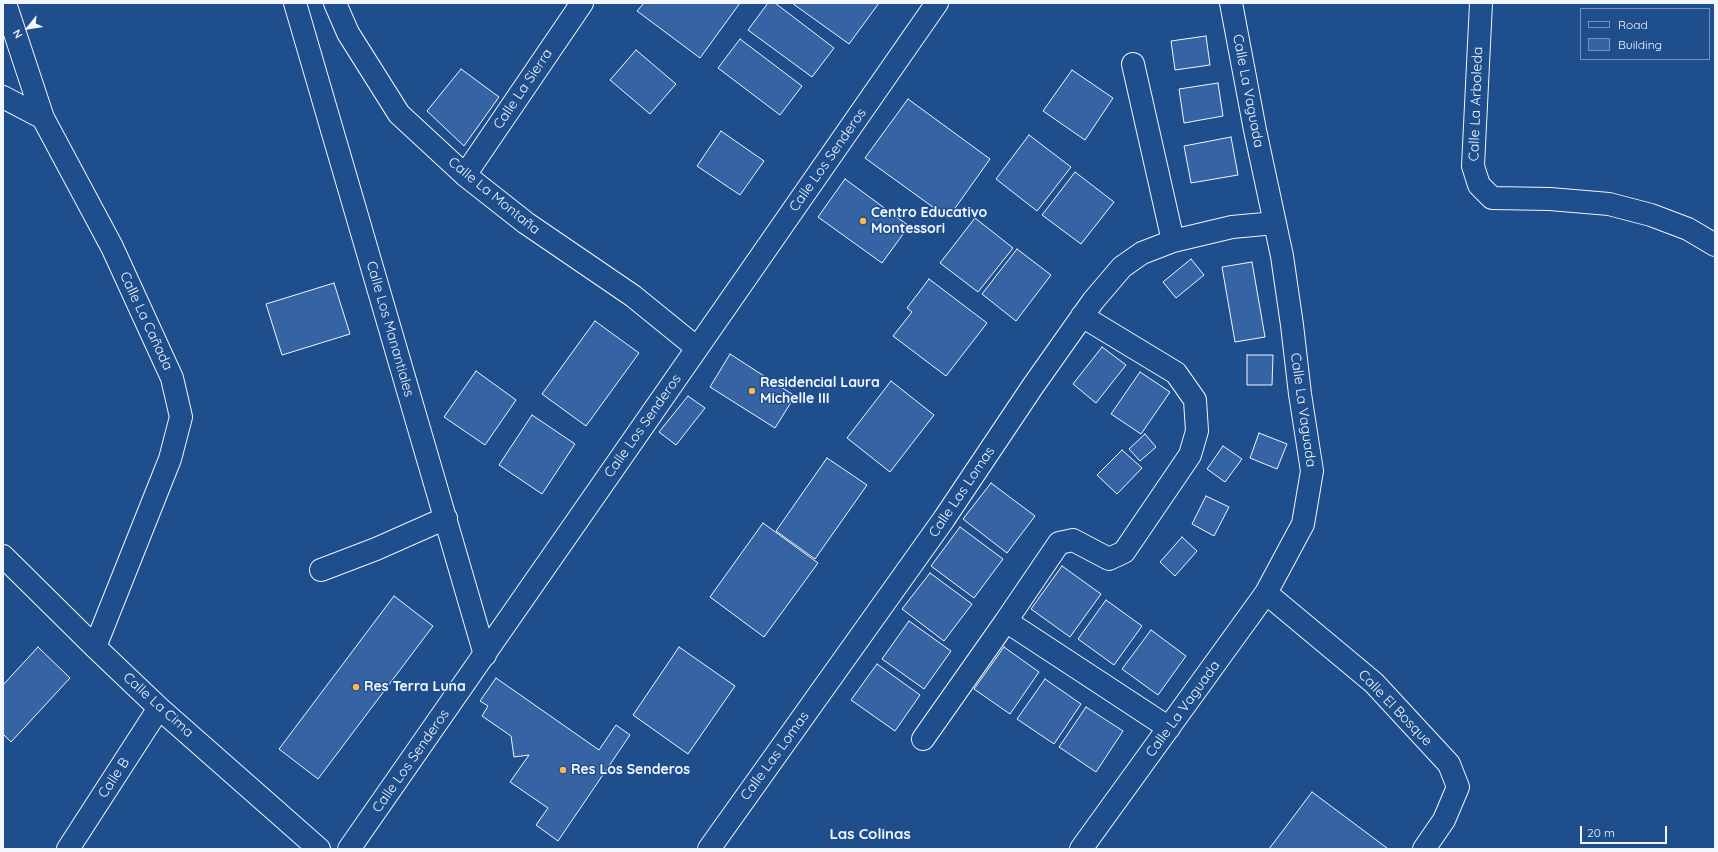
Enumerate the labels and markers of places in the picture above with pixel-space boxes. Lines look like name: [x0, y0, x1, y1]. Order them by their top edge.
place label: Centro Educativo Montessori: [871, 205, 987, 238]
marker: Centro Educativo Montessori: [858, 216, 868, 226]
place label: Residencial Laura Michelle III: [760, 375, 880, 408]
marker: Residencial Laura Michelle III: [747, 386, 757, 396]
place label: Res Terra Luna: [364, 679, 466, 695]
marker: Res Terra Luna: [351, 682, 361, 692]
place label: Res Los Senderos: [571, 762, 690, 778]
marker: Res Los Senderos: [558, 765, 568, 775]

